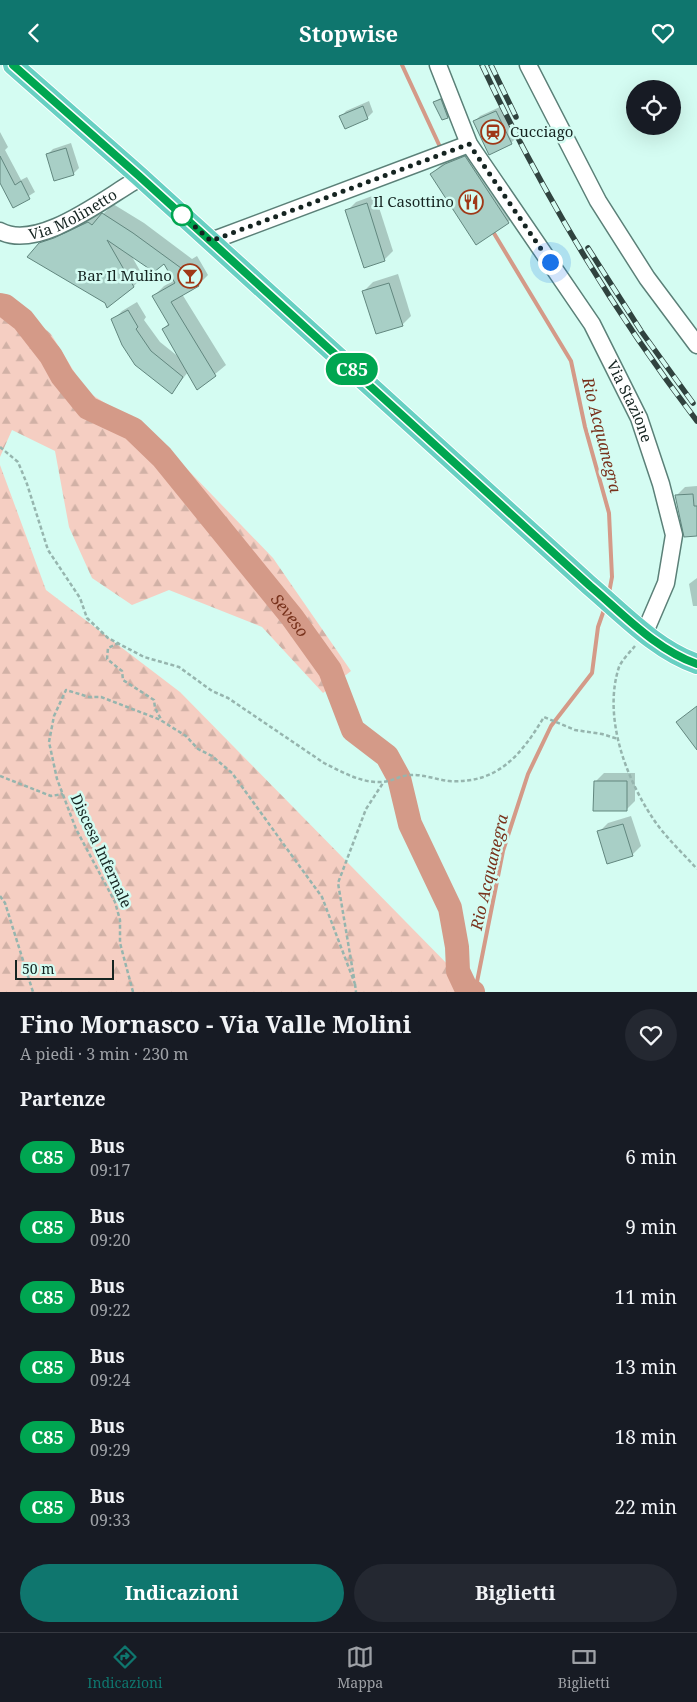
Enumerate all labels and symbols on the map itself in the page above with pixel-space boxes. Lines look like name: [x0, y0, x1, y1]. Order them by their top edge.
station icon: Cucciago: [480, 119, 506, 145]
place label: Cucciago: [510, 121, 573, 141]
street label: Via Molinetto: [27, 184, 120, 244]
restaurant icon: Il Casottino: [458, 189, 484, 215]
place label: Il Casottino: [373, 191, 454, 211]
unlabelled marker: [171, 204, 193, 226]
your location: [538, 250, 563, 275]
bar icon: Bar Il Mulino: [177, 263, 203, 289]
place label: Bar Il Mulino: [77, 265, 172, 285]
line badge: C85: [323, 353, 381, 385]
street label: Via Stazione: [603, 357, 657, 445]
water label: Rio Acquanegra: [577, 374, 627, 496]
water label: Seveso: [266, 589, 314, 641]
street label: Discesa Infernale: [67, 790, 137, 911]
water label: Rio Acquanegra: [465, 811, 513, 933]
scale bar: [15, 957, 114, 980]

